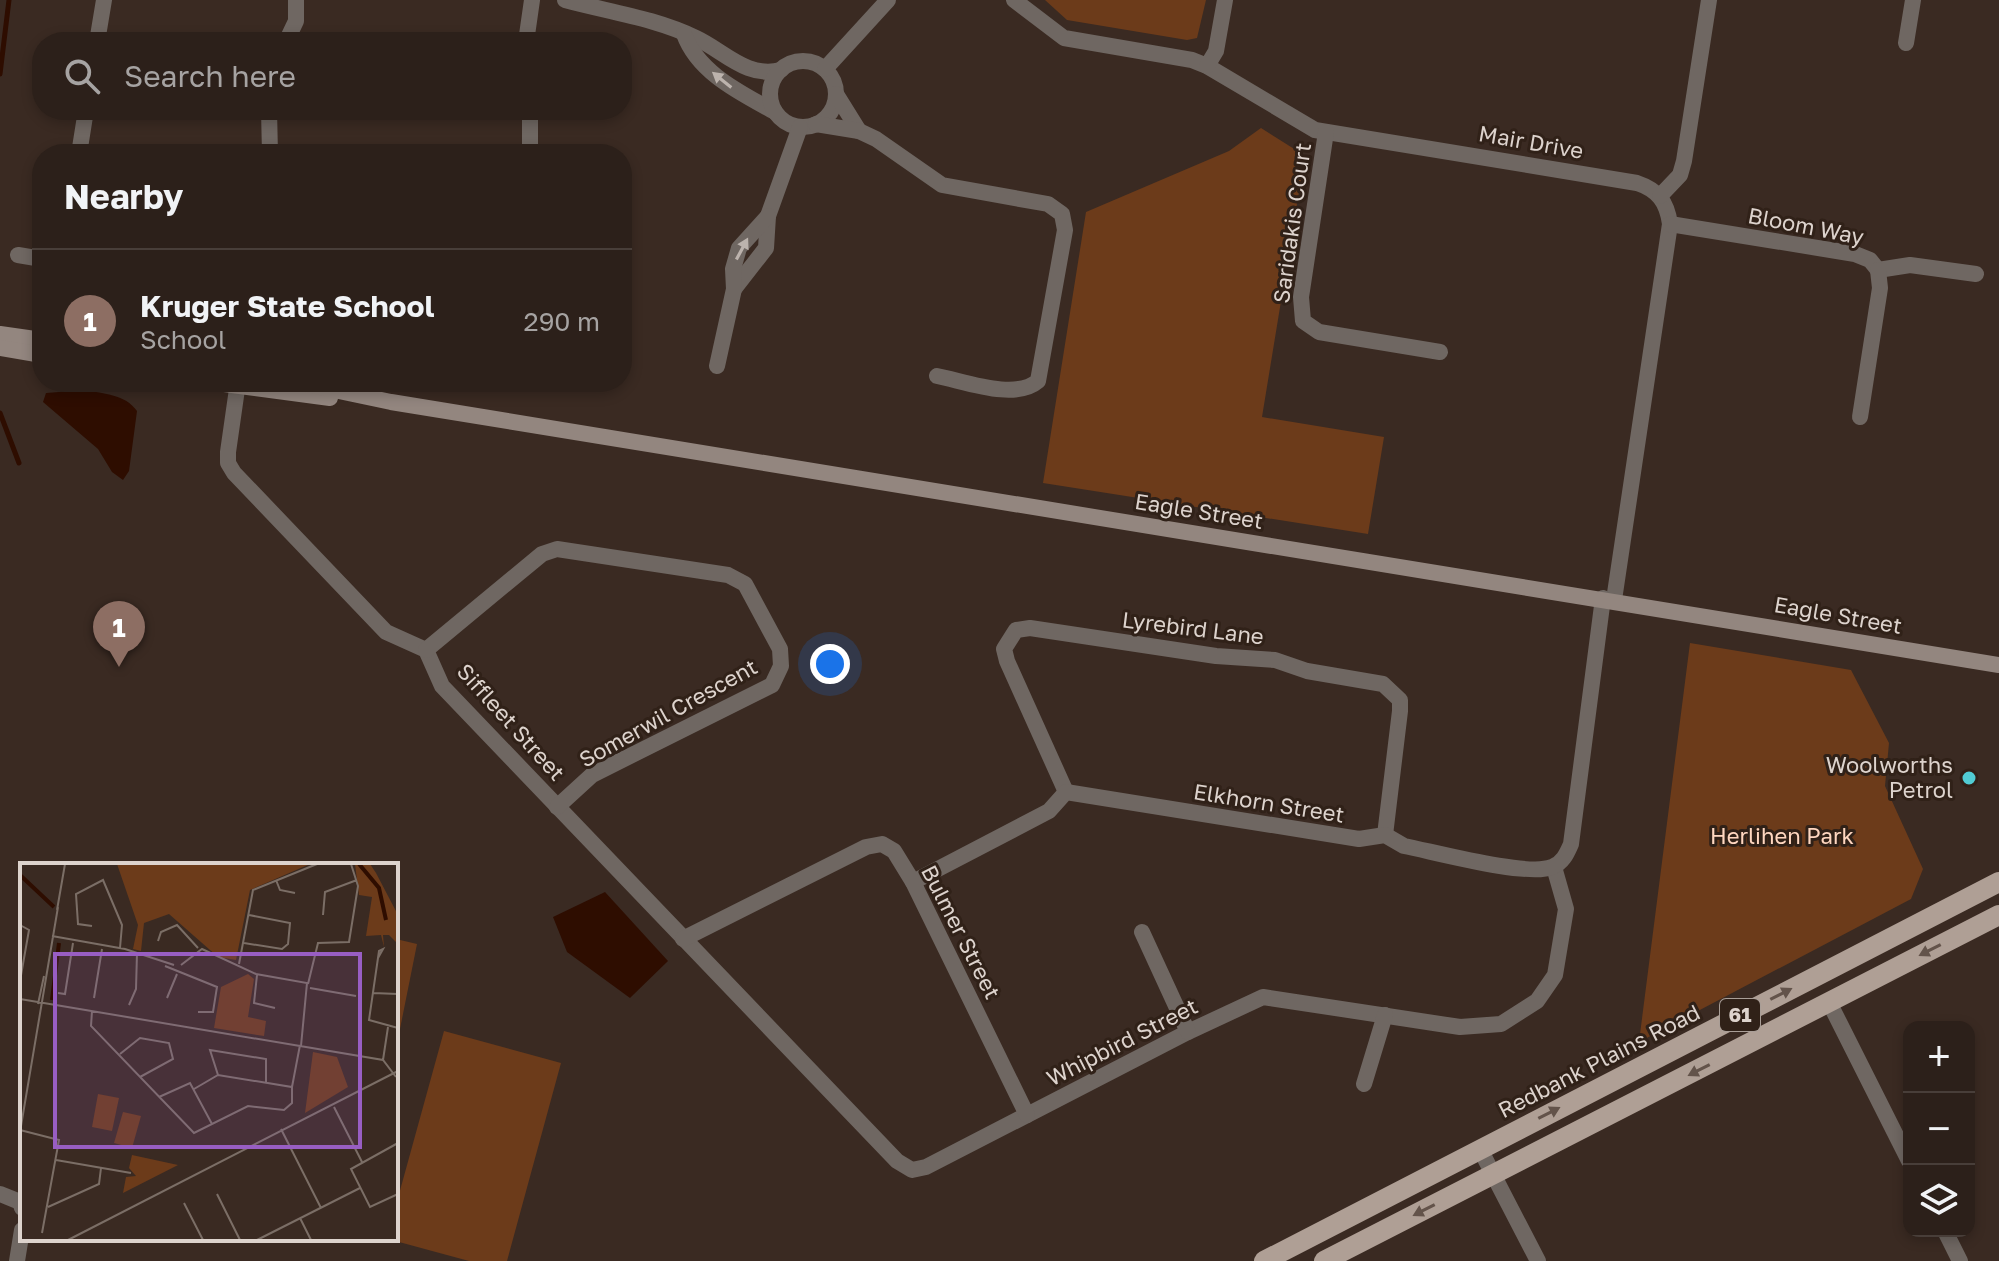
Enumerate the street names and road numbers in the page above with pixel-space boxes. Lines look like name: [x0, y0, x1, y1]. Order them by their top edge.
street label: Mair Drive: [1477, 119, 1586, 164]
street label: Saridakis Court: [1267, 141, 1316, 305]
street label: Bloom Way: [1746, 201, 1866, 250]
street label: Eagle Street: [1133, 487, 1265, 534]
street label: Eagle Street: [1772, 590, 1904, 639]
street label: Lyrebird Lane: [1121, 605, 1265, 650]
street label: Somerwil Crescent: [574, 652, 761, 773]
street label: Siffleet Street: [452, 658, 571, 786]
street label: Elkhorn Street: [1192, 777, 1346, 828]
street label: Bulmer Street: [916, 860, 1007, 1003]
street label: Whipbird Street: [1042, 992, 1202, 1091]
street label: Redbank Plains Road: [1493, 998, 1704, 1123]
road number: 61: [1720, 999, 1760, 1031]

